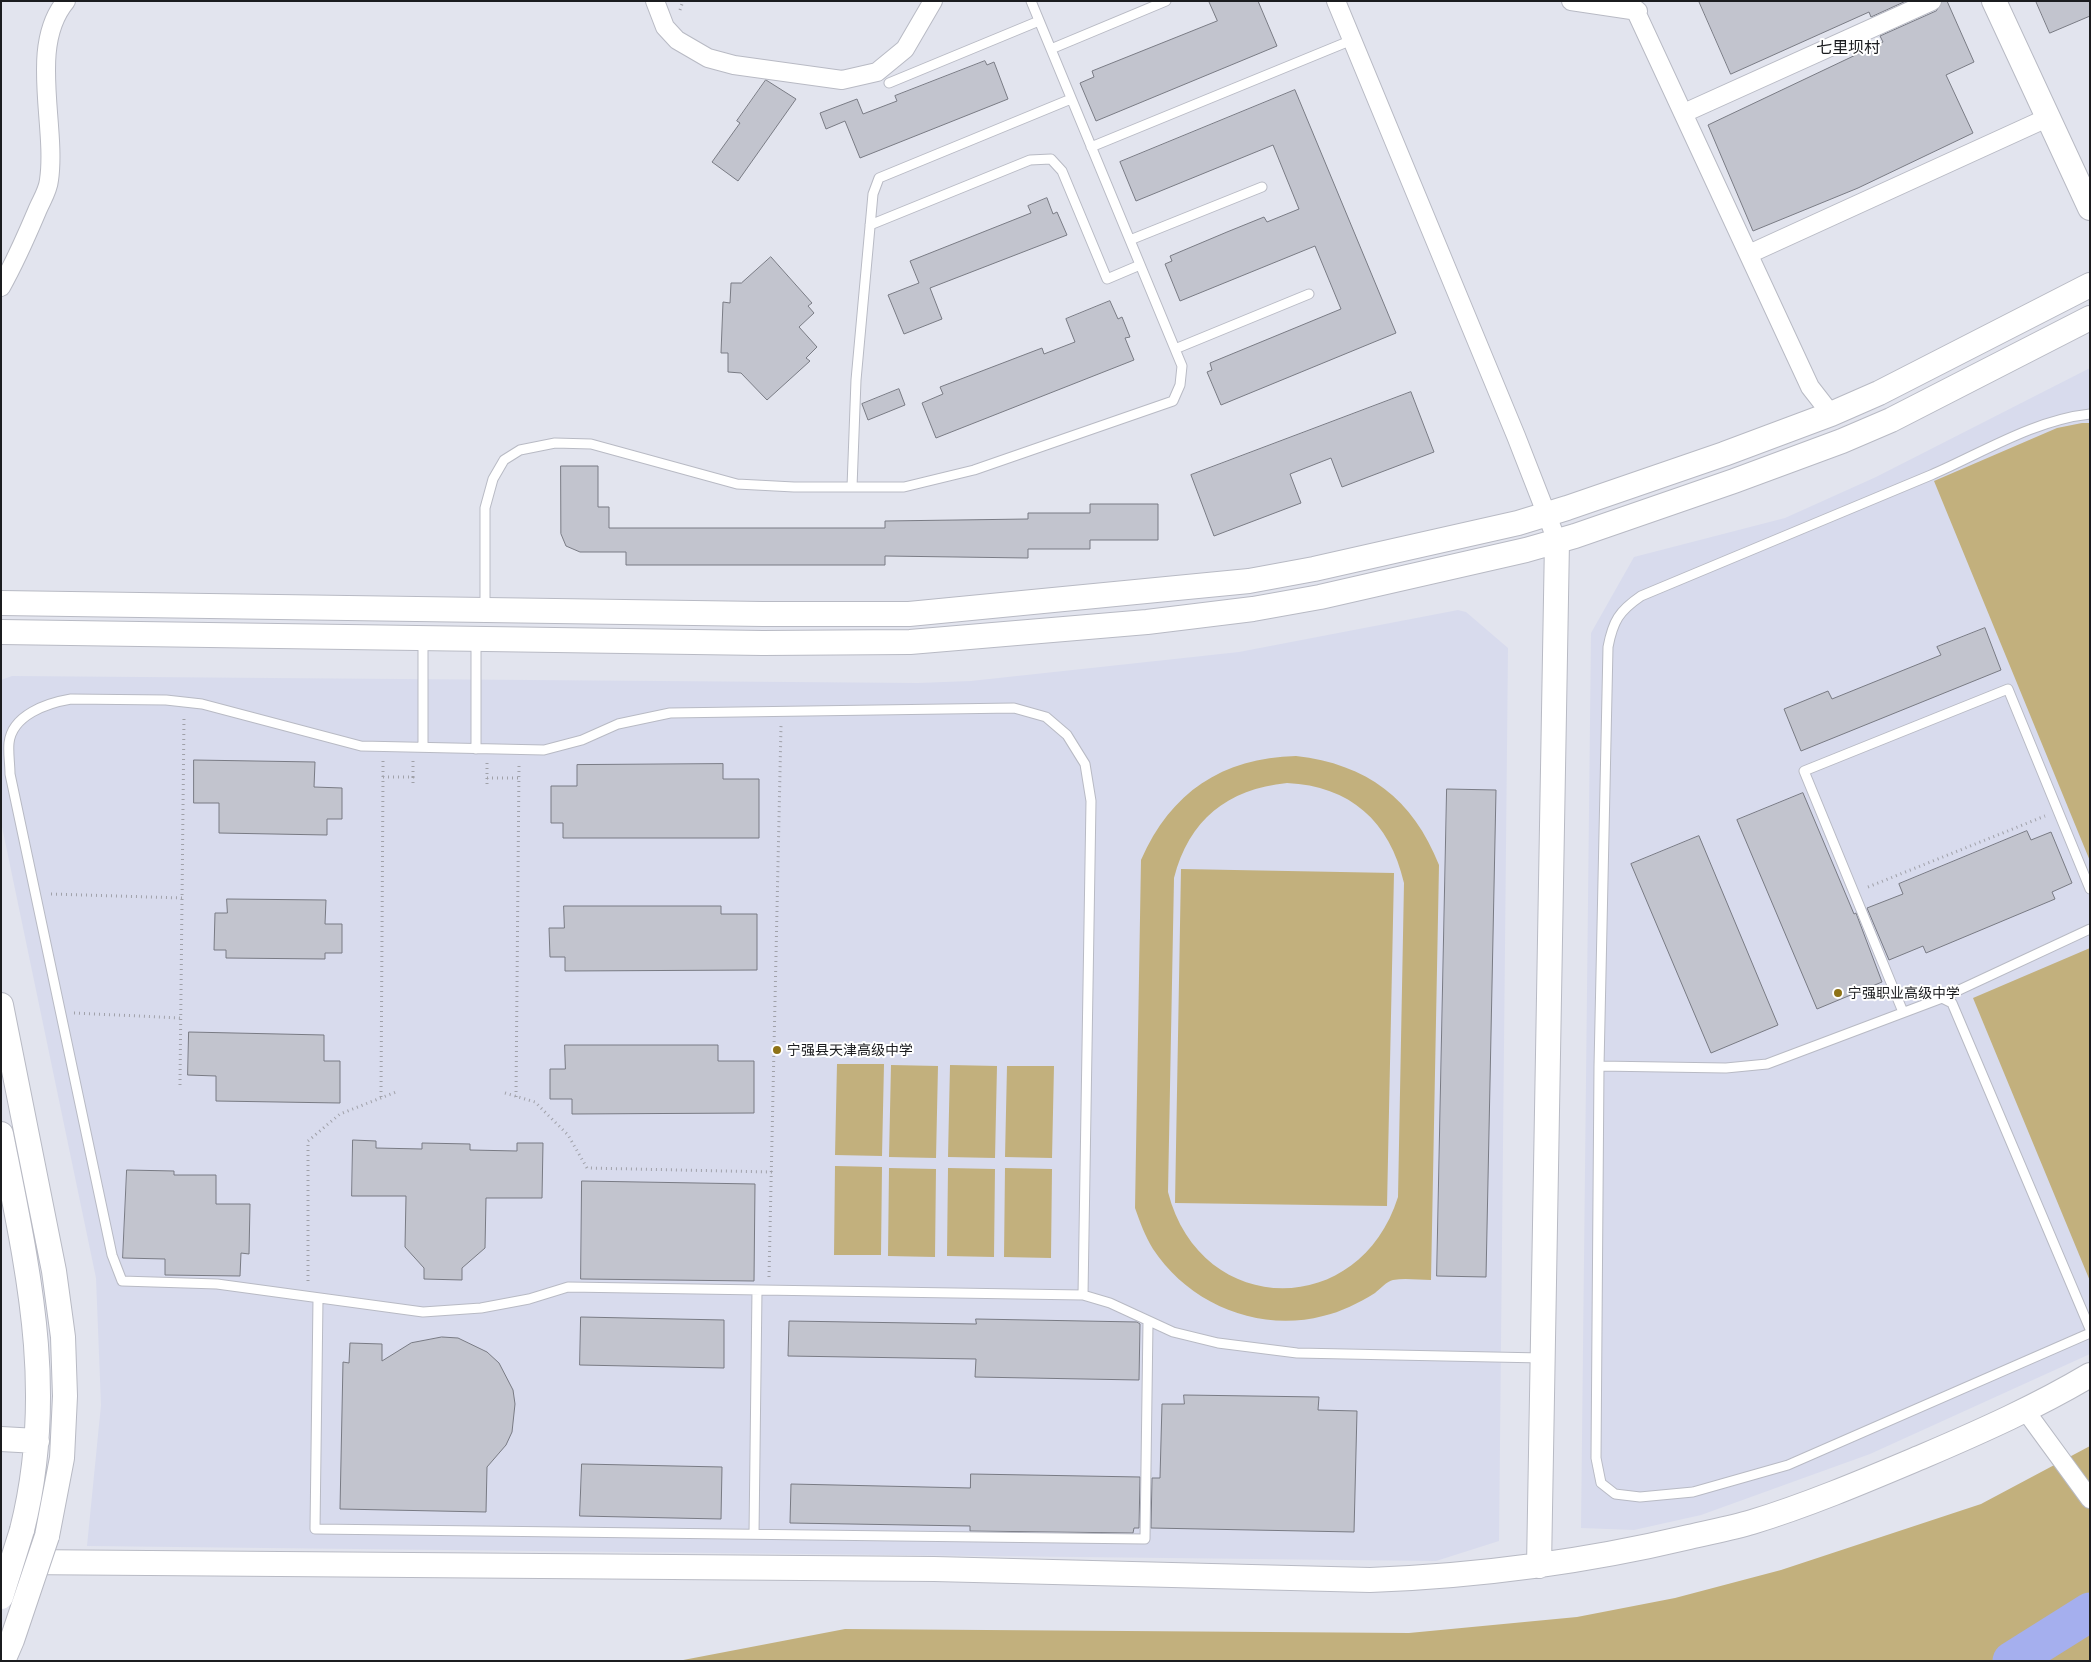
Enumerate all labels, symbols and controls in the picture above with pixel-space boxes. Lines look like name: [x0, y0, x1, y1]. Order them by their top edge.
district label: 七里坝村: [1816, 38, 1880, 58]
place label: 宁强职业高级中学: [1848, 985, 1960, 1001]
marker: 宁强职业高级中学: [1832, 987, 1844, 999]
place label: 宁强县天津高级中学: [787, 1042, 913, 1058]
marker: 宁强县天津高级中学: [771, 1044, 783, 1056]

